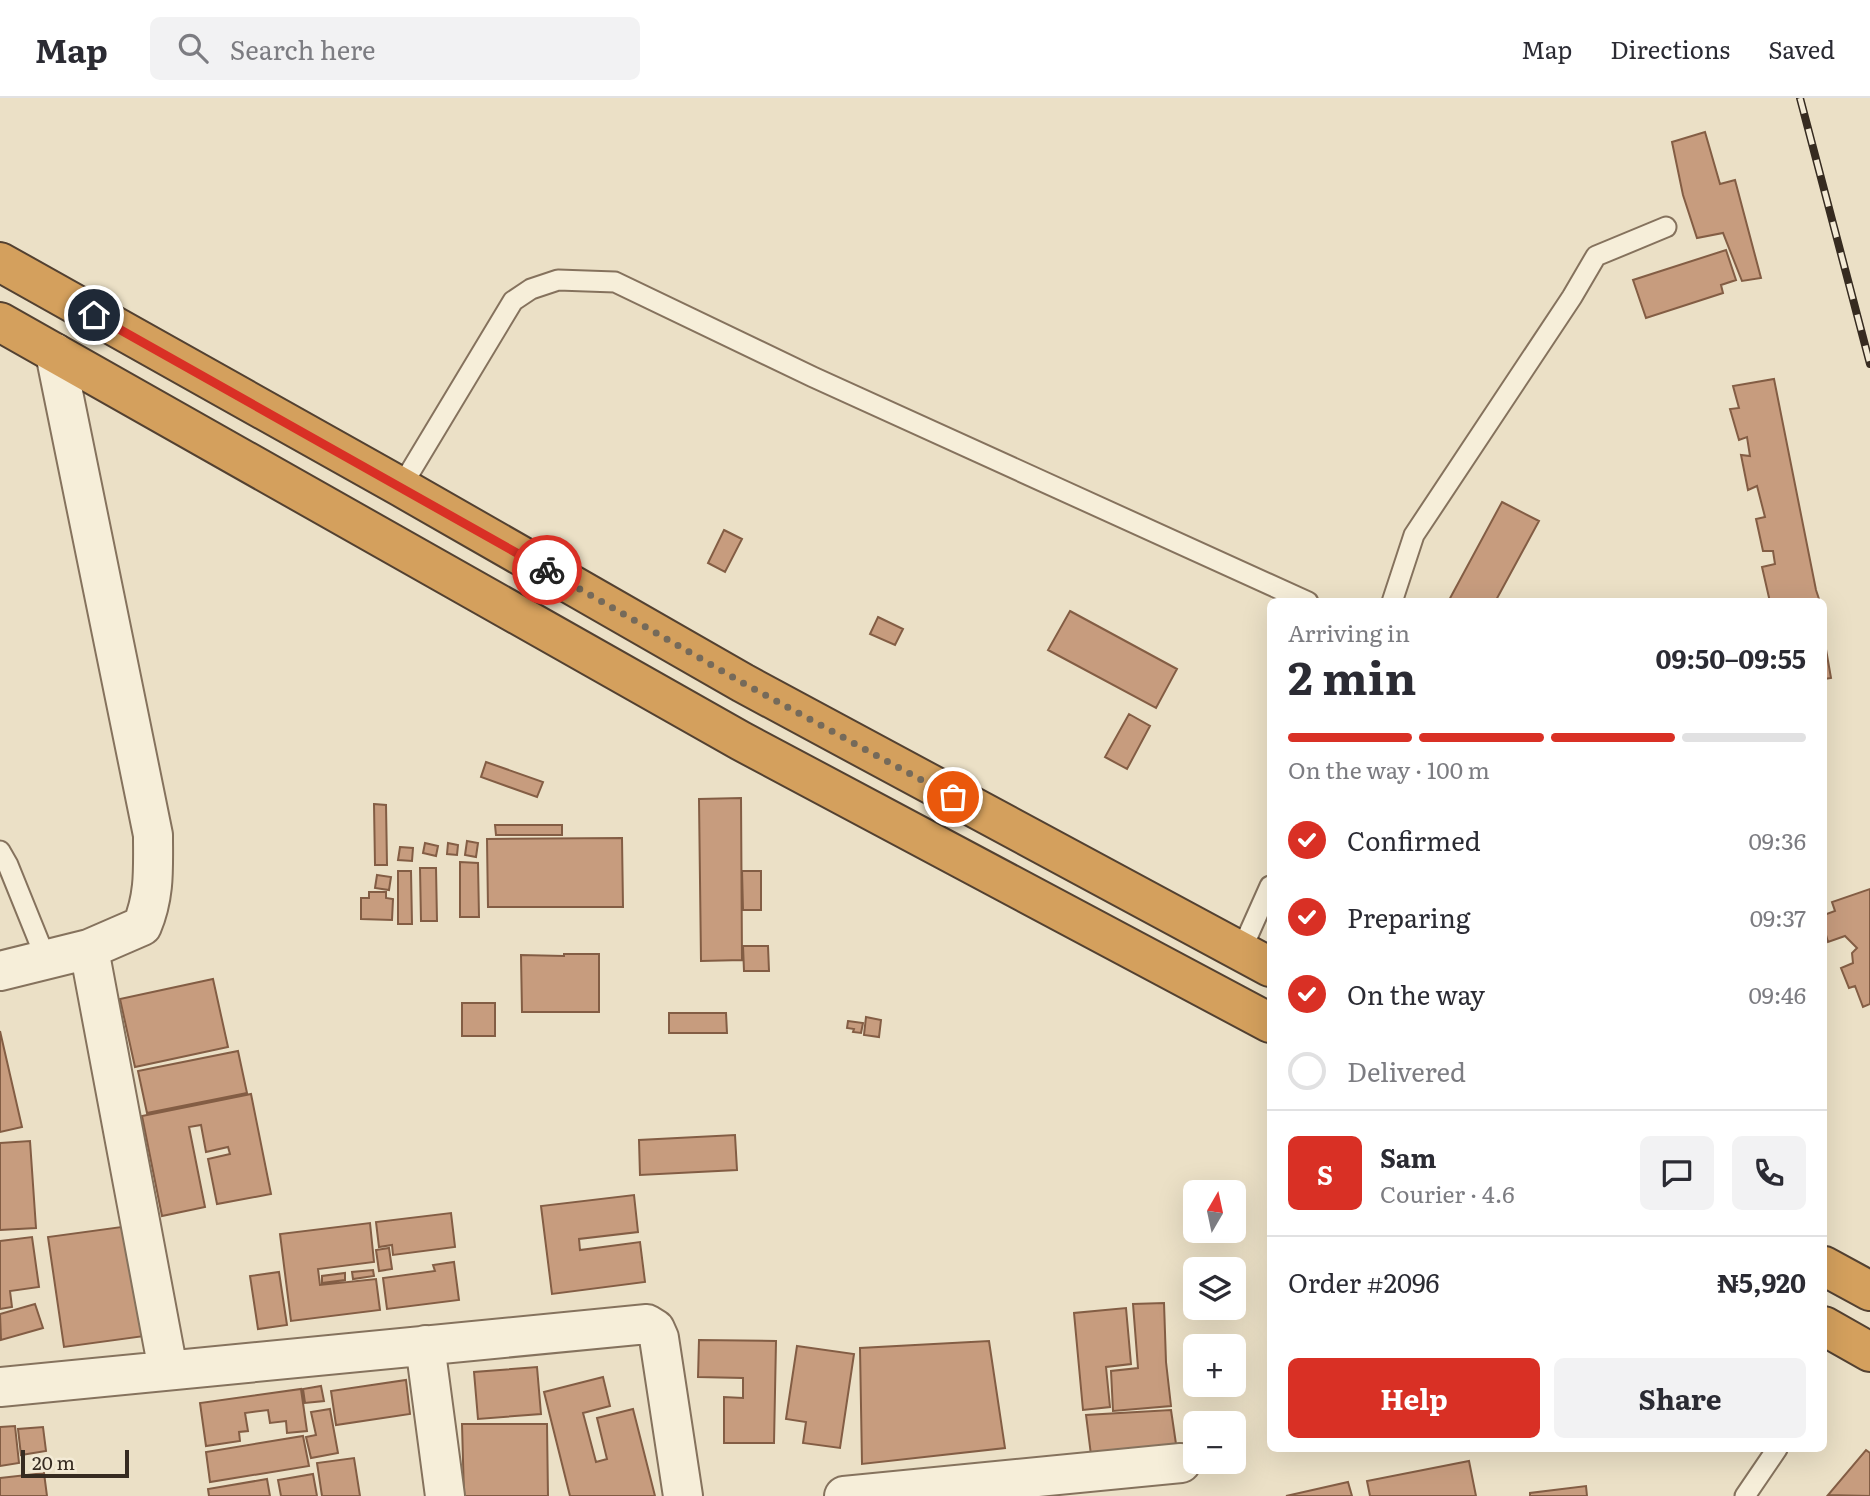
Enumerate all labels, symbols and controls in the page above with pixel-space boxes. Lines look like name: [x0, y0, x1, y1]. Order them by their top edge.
search box: [150, 17, 640, 80]
text: Map: [35, 24, 108, 73]
icon: search: [174, 29, 212, 67]
text: Search here: [230, 29, 376, 68]
text: Map: [1521, 31, 1572, 66]
text: Directions: [1610, 31, 1730, 66]
text: Saved: [1768, 31, 1835, 66]
pin: [64, 285, 124, 345]
icon: home: [75, 296, 113, 334]
courier: [512, 535, 582, 605]
icon: bike: [528, 551, 566, 589]
text: Arriving in: [1288, 615, 1410, 649]
text: 09:50–09:55: [1655, 638, 1806, 677]
text: 2 min: [1288, 641, 1417, 709]
text: On the way · 100 m: [1288, 752, 1490, 786]
pin: [923, 767, 983, 827]
icon: bag: [934, 778, 972, 816]
text: Confirmed: [1347, 820, 1481, 859]
icon: check: [1288, 821, 1326, 859]
text: 09:36: [1748, 823, 1806, 857]
text: Preparing: [1347, 897, 1470, 936]
icon: check: [1288, 898, 1326, 936]
text: 09:37: [1750, 900, 1806, 934]
text: On the way: [1347, 974, 1485, 1013]
icon: check: [1288, 975, 1326, 1013]
text: 09:46: [1748, 977, 1806, 1011]
text: Delivered: [1347, 1051, 1466, 1090]
button: chat: [1640, 1136, 1714, 1210]
button: phone: [1732, 1136, 1806, 1210]
text: Sam: [1380, 1137, 1436, 1176]
text: S: [1317, 1154, 1333, 1193]
text: Courier · 4.6: [1380, 1176, 1515, 1210]
north arrow: [1183, 1180, 1246, 1242]
map controls: [1183, 1180, 1246, 1474]
button: layers: [1183, 1257, 1246, 1320]
text: Order #2096: [1288, 1262, 1439, 1301]
text: ₦5,920: [1717, 1262, 1806, 1301]
button: +: [1183, 1334, 1246, 1397]
button: Help: [1288, 1358, 1540, 1438]
button: Share: [1554, 1358, 1806, 1438]
button: −: [1183, 1411, 1246, 1474]
scale bar: [21, 1447, 130, 1479]
text: 20 m: [32, 1448, 75, 1476]

